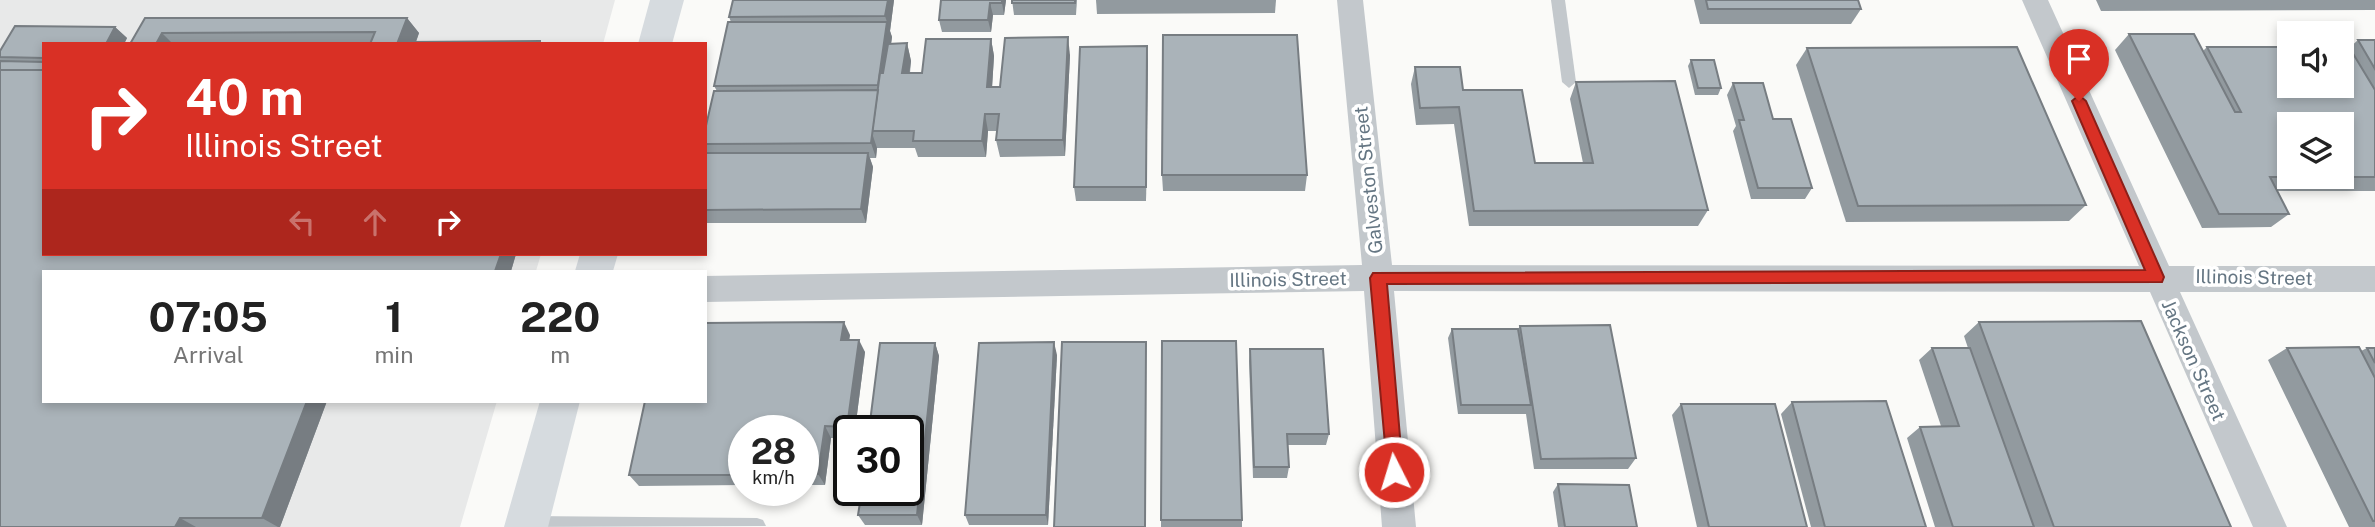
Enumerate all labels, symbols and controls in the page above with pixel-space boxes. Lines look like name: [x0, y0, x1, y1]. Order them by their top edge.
map controls: [2277, 21, 2354, 189]
button: sound: [2277, 21, 2354, 98]
pin: [2049, 29, 2109, 101]
icon: arrive: [2060, 40, 2098, 78]
text: 40 m: [185, 68, 304, 126]
icon: right: [70, 70, 161, 161]
street label: Galveston Street: [1349, 105, 1387, 255]
button: layers: [2277, 112, 2354, 189]
text: Illinois Street: [185, 127, 383, 164]
icon: left: [283, 203, 321, 241]
icon: ahead: [356, 203, 394, 241]
icon: right: [429, 203, 467, 241]
street label: Illinois Street: [2195, 265, 2313, 289]
street label: Illinois Street: [1229, 267, 1347, 291]
text: 07:05: [149, 292, 268, 341]
text: 1: [385, 292, 403, 341]
text: 220: [520, 292, 600, 341]
street label: Jackson Street: [2158, 296, 2230, 424]
text: Arrival: [173, 341, 244, 368]
text: min: [374, 341, 413, 368]
text: m: [550, 341, 570, 368]
speed limit sign: 30: [833, 415, 924, 506]
text: 28: [751, 431, 796, 472]
position arrow: [1357, 435, 1431, 509]
text: km/h: [752, 467, 795, 488]

